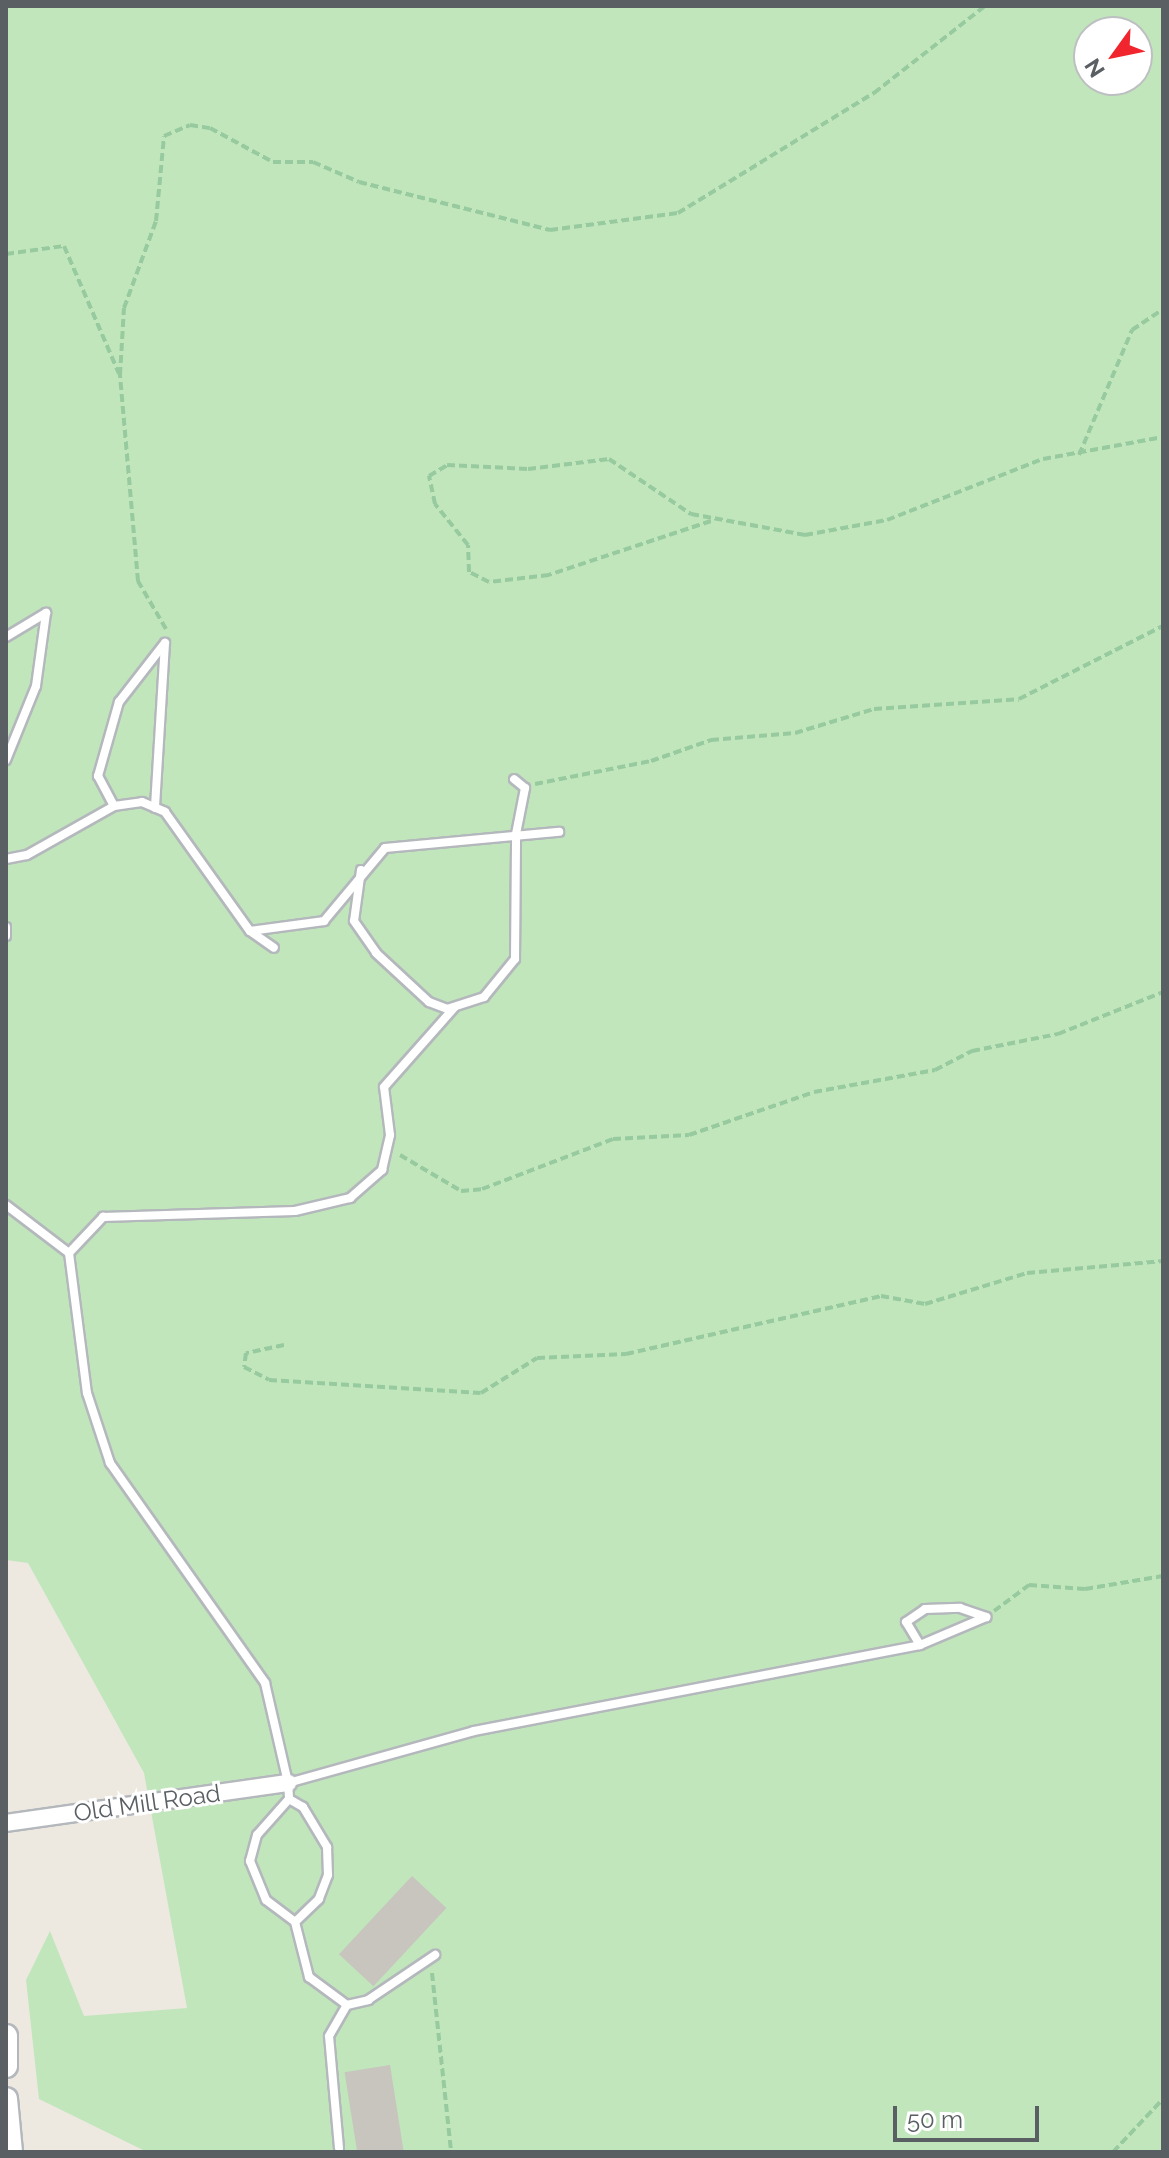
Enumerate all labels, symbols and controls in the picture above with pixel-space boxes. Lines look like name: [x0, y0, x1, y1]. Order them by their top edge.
north arrow: [1073, 16, 1153, 96]
text: N: [1079, 54, 1110, 82]
street label: Old Mill Road: [71, 1778, 223, 1828]
scale bar: [897, 2090, 1043, 2140]
text: 50 m: [907, 2105, 963, 2134]

